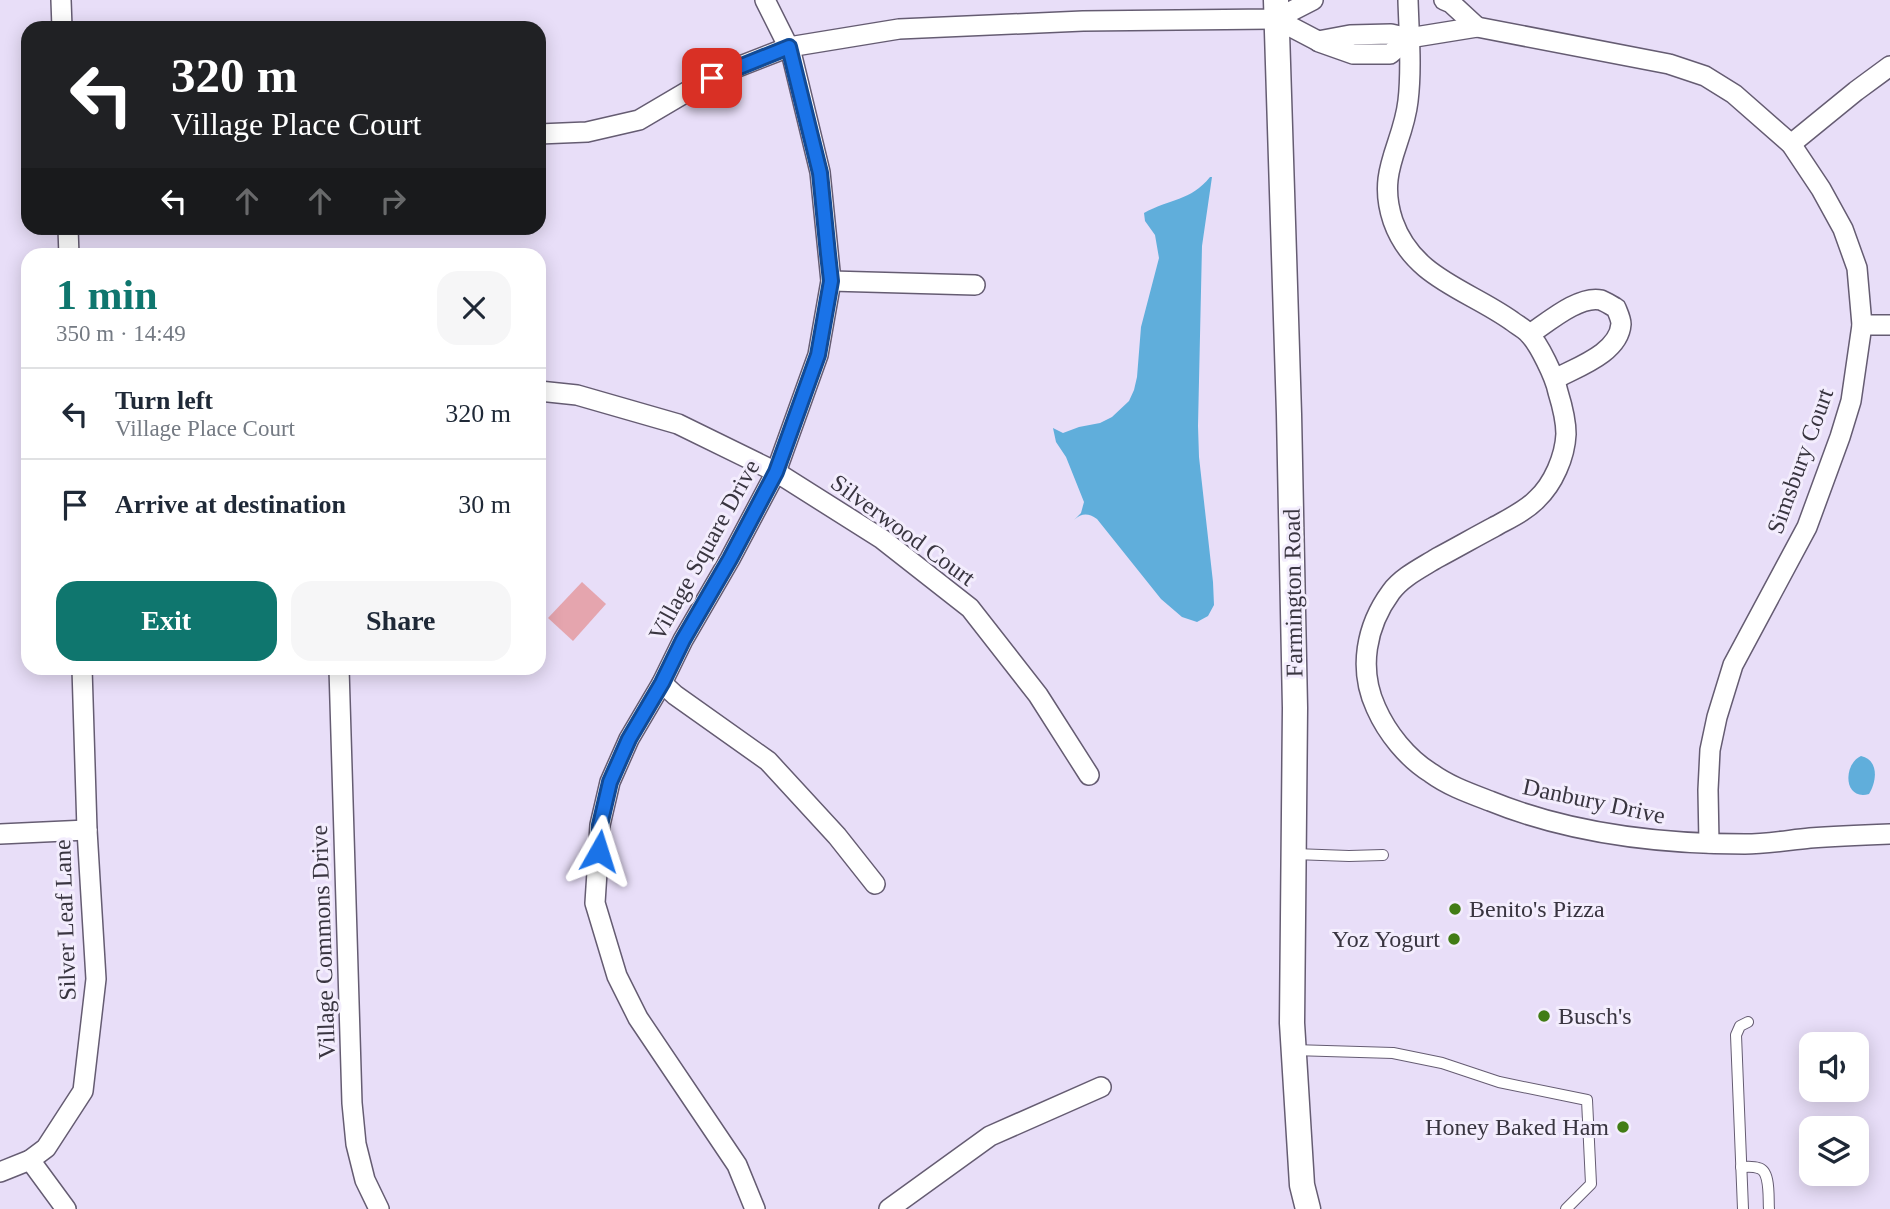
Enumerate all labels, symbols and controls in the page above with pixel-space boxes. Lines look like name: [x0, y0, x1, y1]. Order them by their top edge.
text: 320 m: [171, 48, 298, 103]
pin: [682, 48, 742, 108]
icon: left: [56, 49, 147, 140]
icon: arrive: [693, 59, 731, 97]
text: Village Place Court: [171, 106, 421, 142]
icon: left: [155, 182, 193, 220]
icon: ahead: [228, 182, 266, 220]
icon: ahead: [301, 182, 339, 220]
icon: right: [374, 182, 412, 220]
button: close: [437, 271, 511, 345]
text: 1 min: [56, 272, 158, 318]
text: 350 m · 14:49: [56, 321, 186, 346]
street label: Simsbury Court: [1762, 385, 1838, 537]
text: Turn left: [115, 386, 213, 415]
icon: left: [56, 395, 94, 433]
text: 320 m: [445, 399, 511, 428]
text: Village Place Court: [115, 416, 295, 441]
street label: Village Square Drive: [644, 455, 764, 645]
street label: Silverwood Court: [826, 469, 980, 591]
icon: arrive: [56, 486, 94, 524]
text: Arrive at destination: [115, 490, 346, 519]
text: 30 m: [458, 490, 511, 519]
street label: Farmington Road: [1279, 508, 1307, 678]
button: Exit: [56, 581, 277, 661]
button: Share: [291, 581, 511, 661]
street label: Danbury Drive: [1521, 773, 1667, 829]
position arrow: [562, 814, 636, 888]
street label: Village Commons Drive: [306, 824, 340, 1060]
street label: Silver Leaf Lane: [49, 839, 81, 1001]
place label: Benito's Pizza: [1469, 896, 1605, 922]
marker: Benito's Pizza: [1447, 901, 1463, 917]
place label: Yoz Yogurt: [1332, 926, 1440, 952]
marker: Yoz Yogurt: [1446, 931, 1462, 947]
place label: Busch's: [1558, 1003, 1632, 1029]
marker: Busch's: [1536, 1008, 1552, 1024]
map controls: [1799, 1032, 1869, 1186]
button: sound: [1799, 1032, 1869, 1102]
place label: Honey Baked Ham: [1425, 1114, 1609, 1140]
button: layers: [1799, 1116, 1869, 1186]
marker: Honey Baked Ham: [1615, 1119, 1631, 1135]

